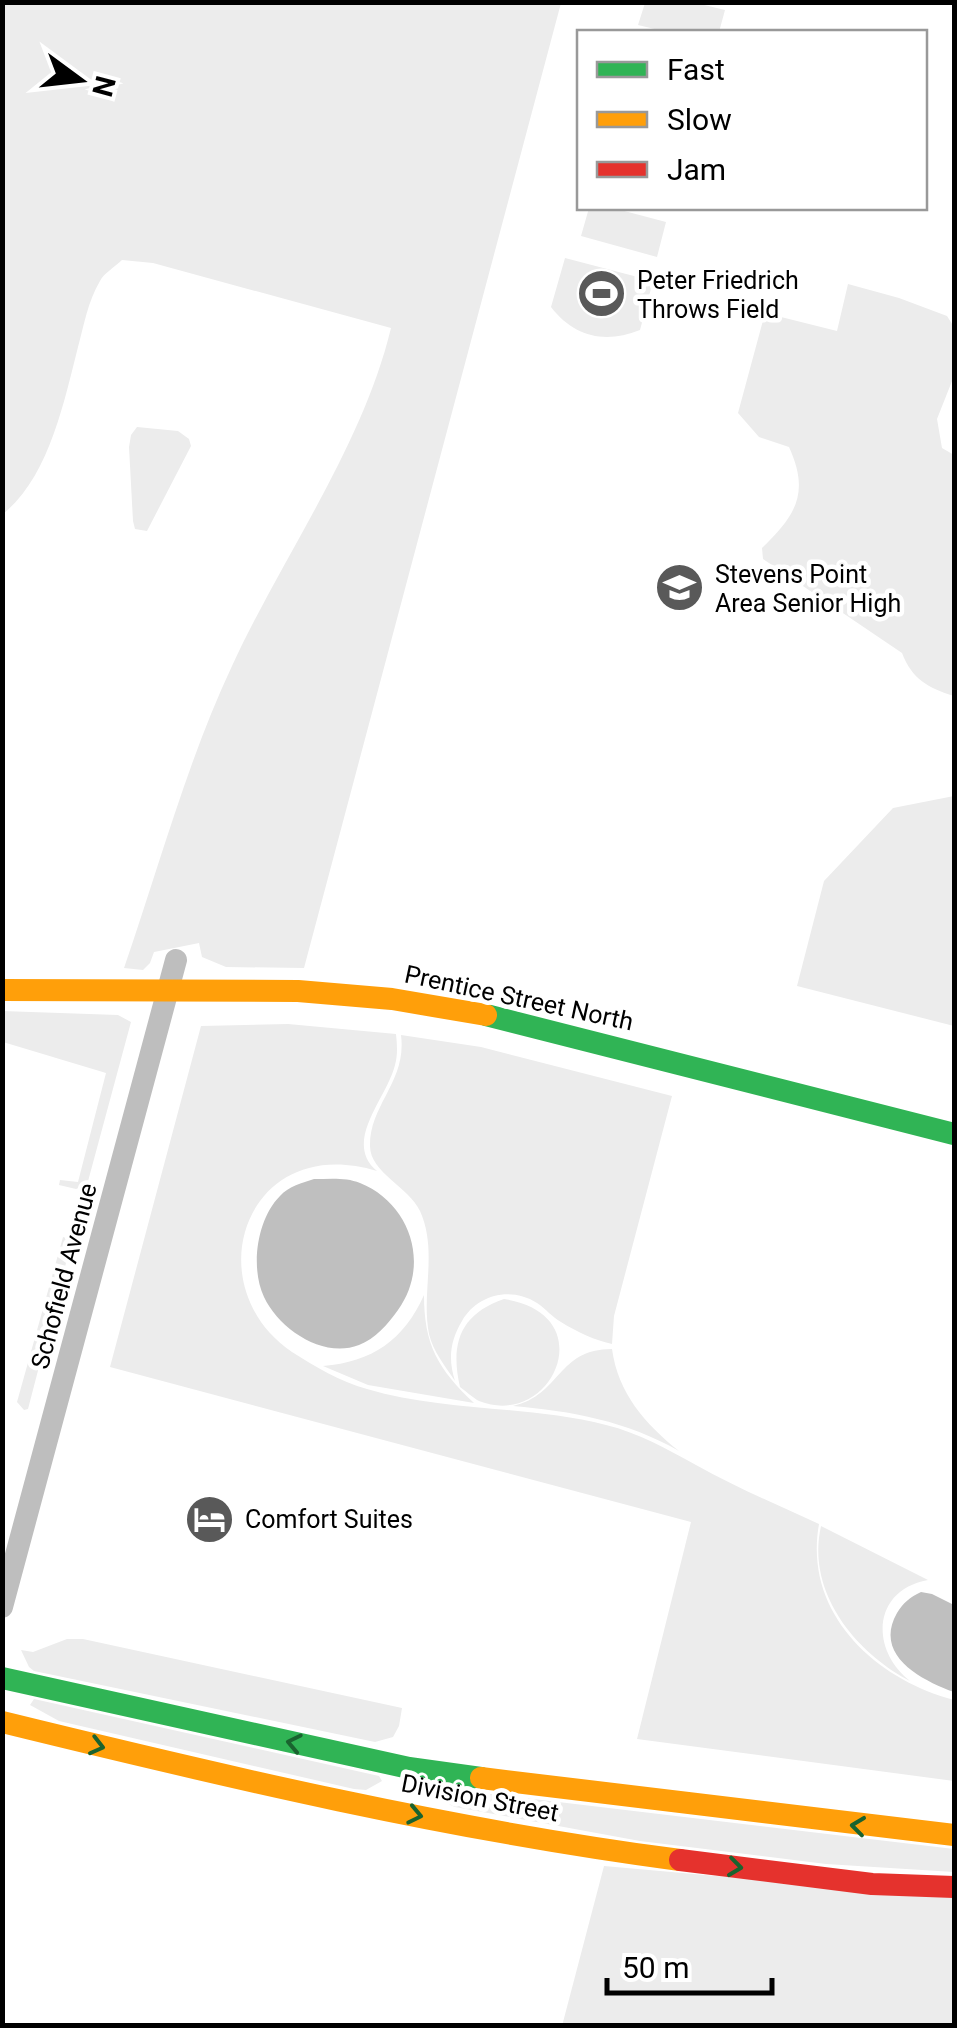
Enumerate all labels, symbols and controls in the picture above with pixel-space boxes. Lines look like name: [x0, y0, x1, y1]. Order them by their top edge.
north arrow: [30, 30, 130, 130]
legend: [577, 30, 927, 210]
text: Fast: [667, 52, 725, 87]
text: N: [85, 73, 122, 100]
text: Slow: [667, 102, 732, 137]
text: Jam: [667, 152, 726, 187]
place label: Peter Friedrich Throws Field: [637, 266, 799, 324]
sports icon: Peter Friedrich Throws Field: [576, 268, 628, 320]
place label: Stevens Point Area Senior High: [715, 560, 901, 618]
school or university icon: Stevens Point Area Senior High: [654, 562, 706, 614]
street label: Prentice Street North: [402, 960, 636, 1036]
street label: Schofield Avenue: [25, 1180, 103, 1372]
hotel icon: Comfort Suites: [184, 1493, 236, 1545]
place label: Comfort Suites: [245, 1505, 413, 1534]
one-way arrow: [286, 1733, 303, 1754]
one-way arrow: [88, 1734, 105, 1755]
street label: Division Street: [399, 1769, 561, 1827]
one-way arrow: [406, 1803, 423, 1824]
one-way arrow: [849, 1816, 865, 1837]
one-way arrow: [727, 1855, 744, 1876]
scale bar: [607, 1933, 772, 1995]
text: 50 m: [622, 1950, 689, 1985]

